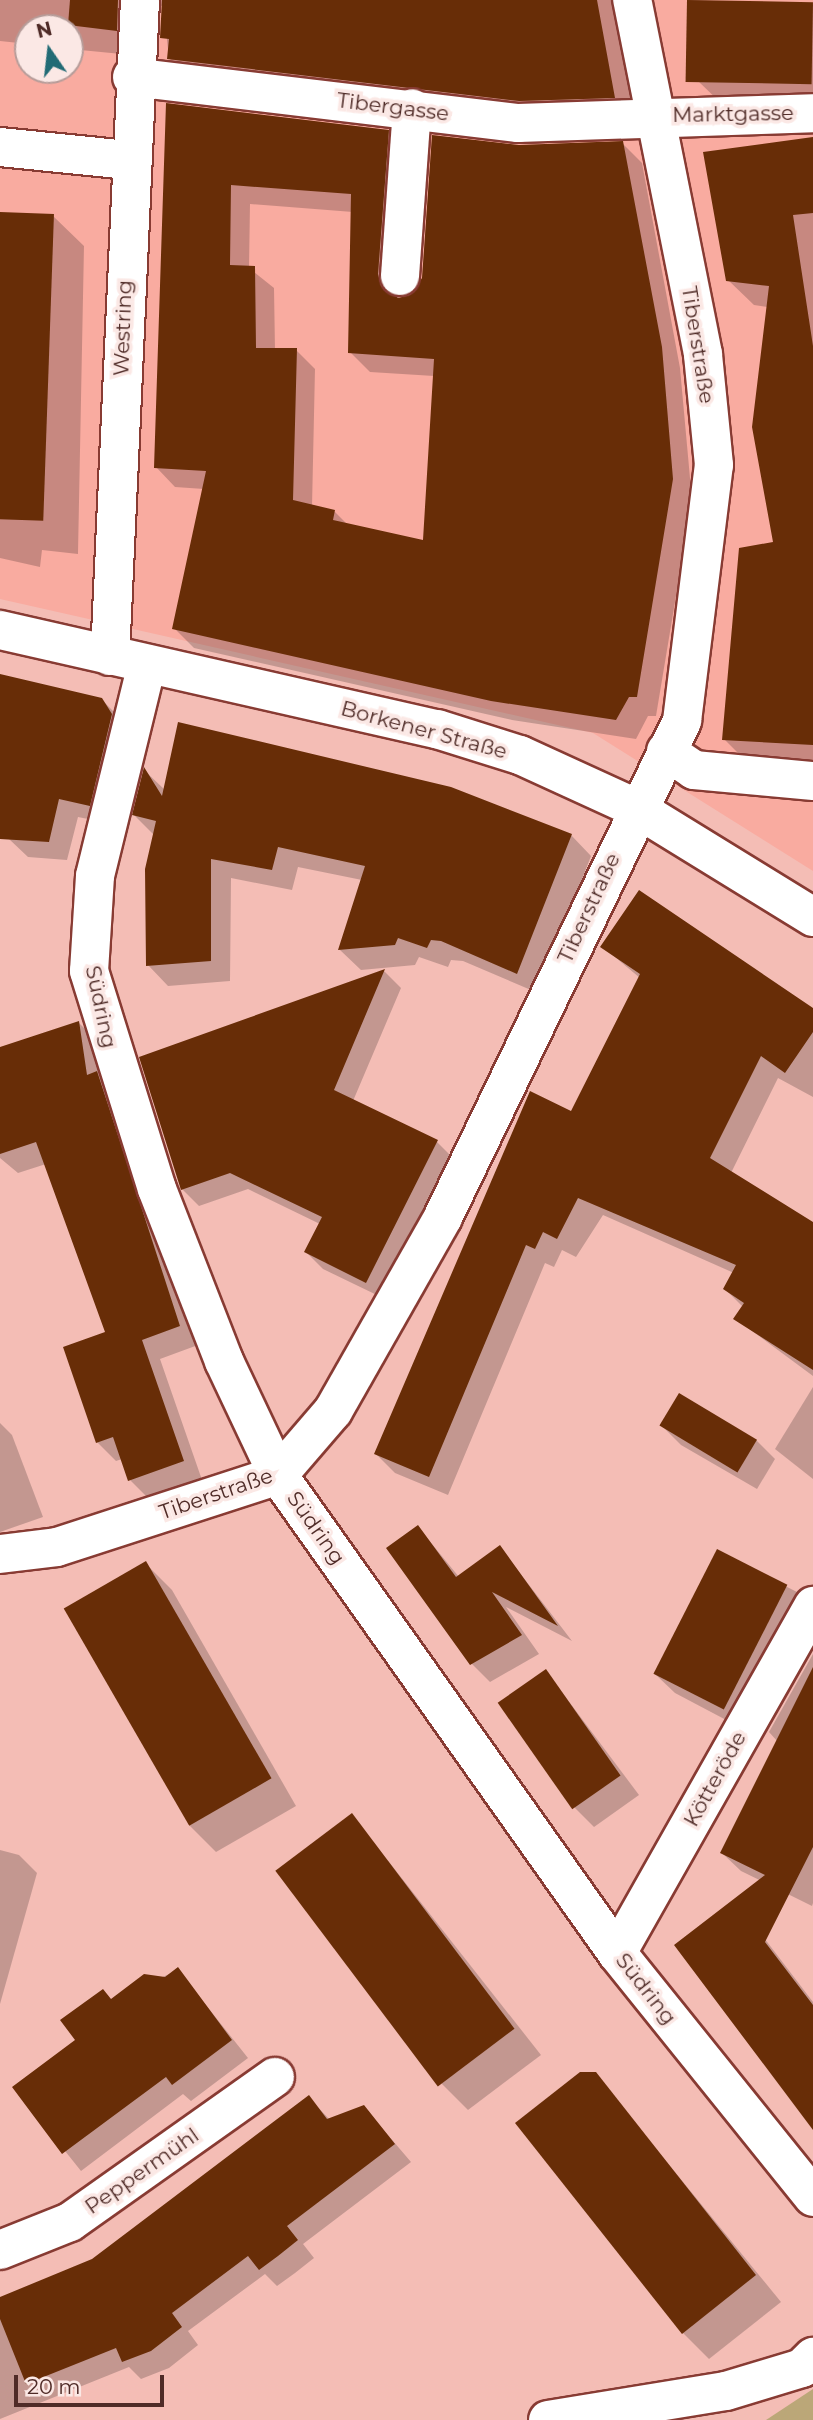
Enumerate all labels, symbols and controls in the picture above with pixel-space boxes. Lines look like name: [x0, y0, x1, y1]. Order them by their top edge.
north arrow: [14, 14, 84, 84]
text: N: [34, 17, 55, 43]
street label: Tibergasse: [336, 88, 450, 126]
street label: Marktgasse: [672, 100, 794, 128]
street label: Westring: [109, 280, 137, 376]
street label: Tiberstraße: [676, 285, 720, 405]
street label: Borkener Straße: [338, 696, 510, 764]
street label: Tiberstraße: [553, 849, 625, 967]
street label: Südring: [80, 963, 122, 1051]
street label: Tiberstraße: [156, 1463, 276, 1525]
street label: Südring: [282, 1486, 350, 1570]
street label: Kötteröde: [679, 1727, 751, 1831]
street label: Südring: [610, 1948, 682, 2030]
street label: Peppermühl: [80, 2122, 204, 2220]
scale bar: [18, 2360, 168, 2404]
text: 20 m: [27, 2374, 81, 2399]

